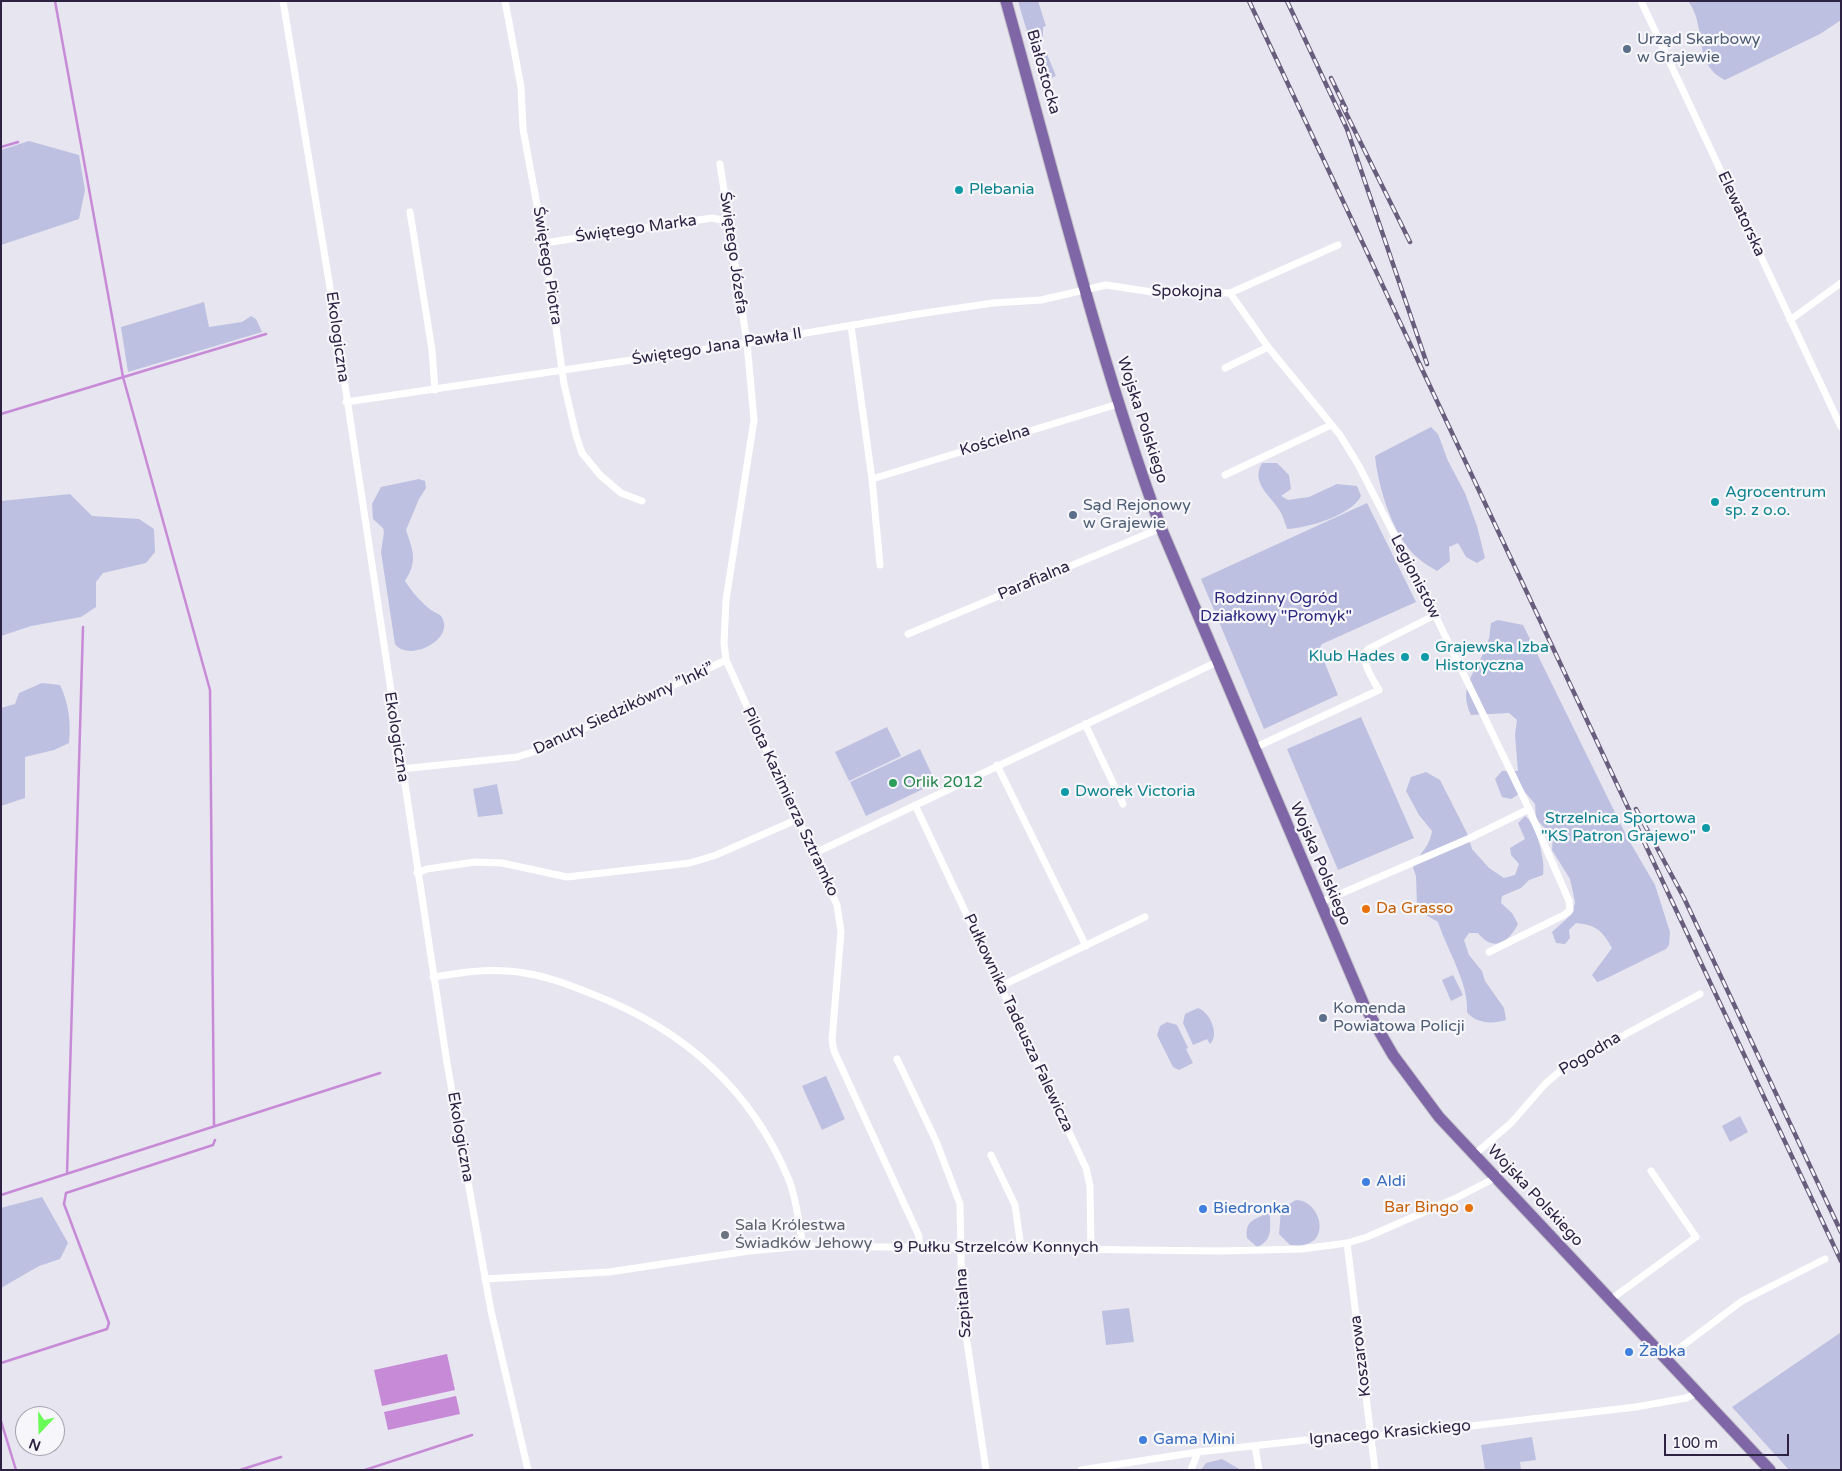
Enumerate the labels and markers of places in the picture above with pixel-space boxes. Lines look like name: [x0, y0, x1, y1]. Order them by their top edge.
place label: Urząd Skarbowy w Grajewie: [1637, 30, 1760, 68]
marker: Urząd Skarbowy w Grajewie: [1621, 43, 1633, 55]
place label: Plebania: [969, 180, 1035, 200]
marker: Plebania: [953, 184, 965, 196]
place label: Agrocentrum sp. z o.o.: [1725, 483, 1826, 521]
place label: Sąd Rejonowy w Grajewie: [1083, 496, 1191, 534]
marker: Agrocentrum sp. z o.o.: [1709, 496, 1721, 508]
marker: Sąd Rejonowy w Grajewie: [1067, 509, 1079, 521]
place label: Grajewska Izba Historyczna: [1435, 638, 1549, 676]
place label: Klub Hades: [1308, 647, 1395, 667]
marker: Klub Hades: [1399, 651, 1411, 663]
marker: Grajewska Izba Historyczna: [1419, 651, 1431, 663]
place label: Orlik 2012: [903, 773, 983, 793]
marker: Orlik 2012: [887, 777, 899, 789]
place label: Dworek Victoria: [1075, 782, 1195, 802]
marker: Dworek Victoria: [1059, 786, 1071, 798]
place label: Strzelnica Sportowa "KS Patron Grajewo": [1541, 809, 1696, 847]
marker: Strzelnica Sportowa "KS Patron Grajewo": [1700, 822, 1712, 834]
place label: Da Grasso: [1376, 899, 1453, 919]
marker: Da Grasso: [1360, 903, 1372, 915]
place label: Komenda Powiatowa Policji: [1333, 999, 1465, 1037]
marker: Komenda Powiatowa Policji: [1317, 1012, 1329, 1024]
place label: Aldi: [1376, 1172, 1406, 1192]
marker: Aldi: [1360, 1176, 1372, 1188]
place label: Bar Bingo: [1384, 1198, 1459, 1218]
place label: Biedronka: [1213, 1199, 1290, 1219]
marker: Bar Bingo: [1463, 1202, 1475, 1214]
marker: Biedronka: [1197, 1203, 1209, 1215]
place label: Sala Królestwa Świadków Jehowy: [735, 1216, 872, 1254]
marker: Sala Królestwa Świadków Jehowy: [719, 1229, 731, 1241]
place label: Żabka: [1639, 1342, 1686, 1362]
marker: Żabka: [1623, 1346, 1635, 1358]
place label: Gama Mini: [1153, 1430, 1235, 1450]
marker: Gama Mini: [1137, 1434, 1149, 1446]

